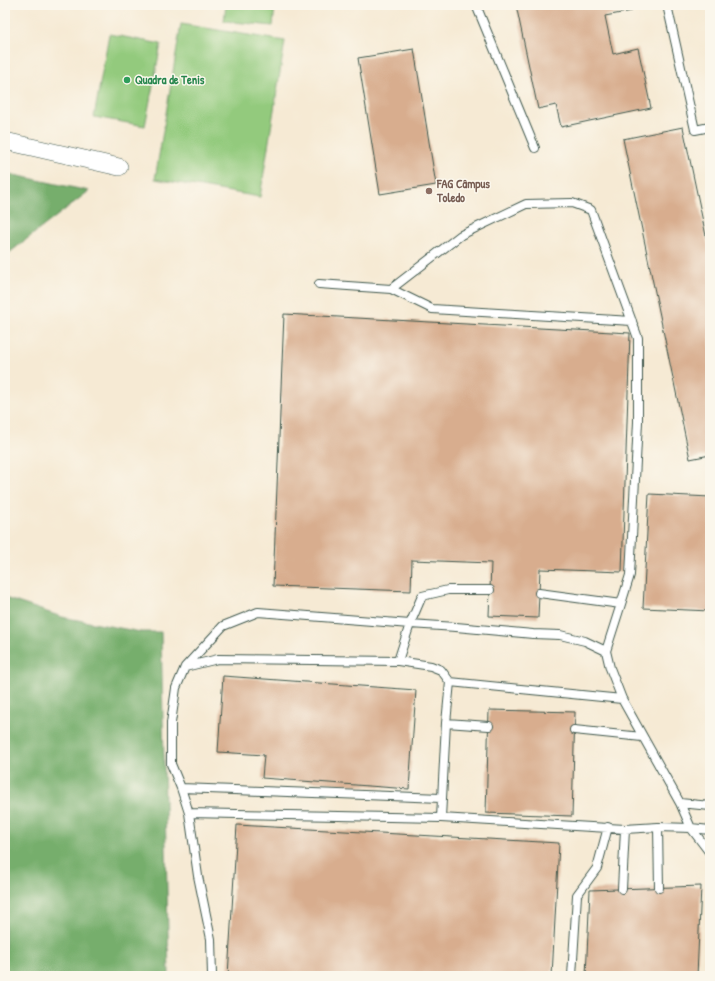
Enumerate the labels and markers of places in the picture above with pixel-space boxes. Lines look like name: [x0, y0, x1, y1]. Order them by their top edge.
place label: Quadra de Tenis: [135, 71, 205, 88]
marker: Quadra de Tenis: [122, 75, 132, 85]
place label: FAG Câmpus Toledo: [436, 175, 490, 206]
marker: FAG Câmpus Toledo: [424, 186, 434, 196]

